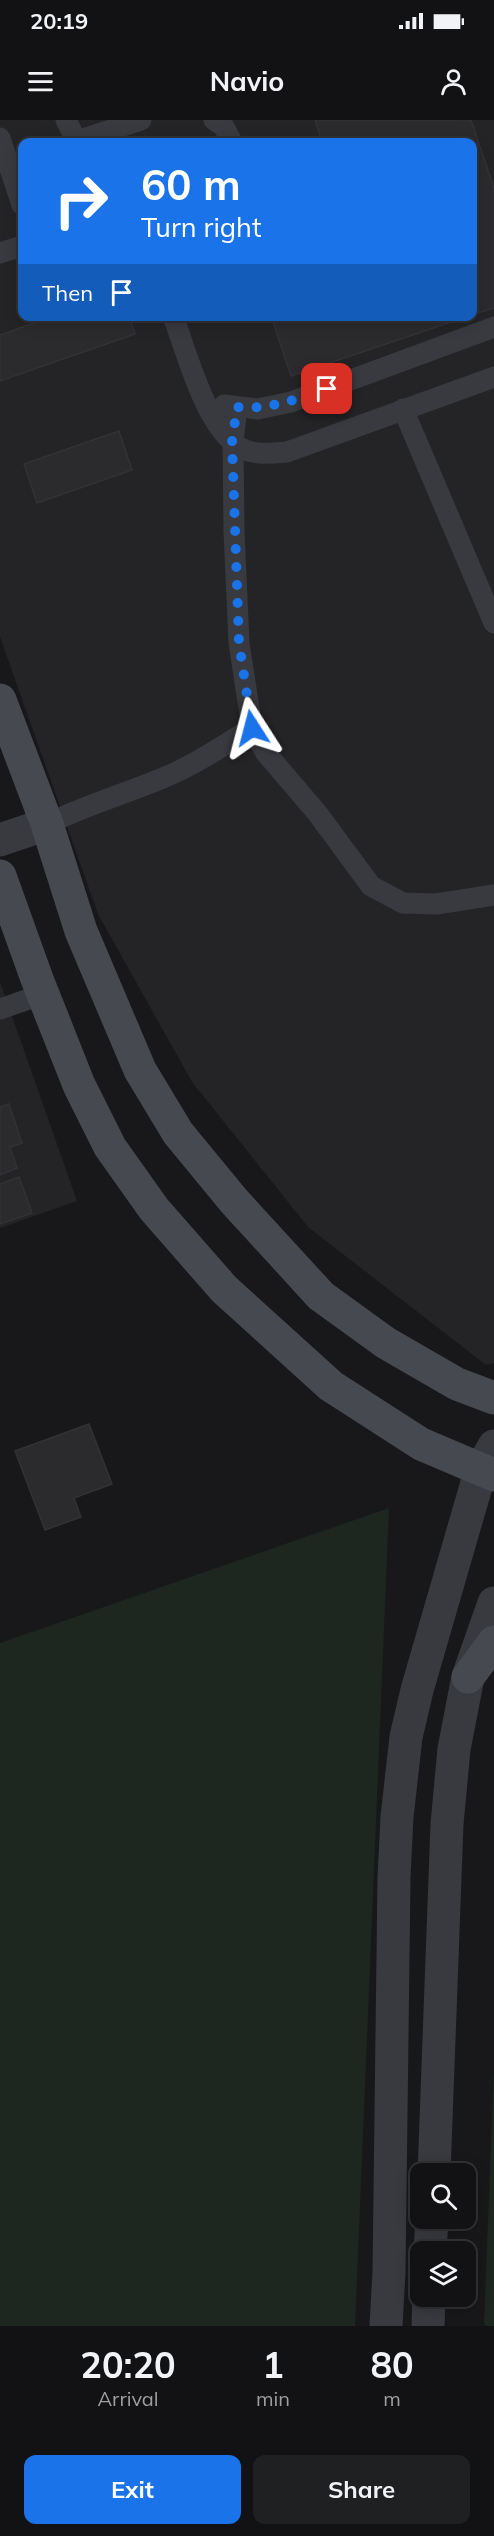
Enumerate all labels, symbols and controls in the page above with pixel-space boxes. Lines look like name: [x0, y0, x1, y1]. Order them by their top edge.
text: 20:19: [30, 7, 88, 35]
text: Navio: [210, 64, 284, 98]
icon: menu: [24, 65, 57, 98]
icon: person: [437, 65, 470, 98]
text: 60 m: [141, 158, 241, 211]
icon: right: [42, 162, 120, 240]
text: Turn right: [141, 210, 261, 244]
icon: arrive: [105, 276, 138, 309]
text: Then: [42, 279, 93, 307]
pin: [301, 363, 352, 414]
icon: arrive: [310, 372, 343, 405]
position arrow: [220, 696, 284, 760]
map controls: [410, 2163, 476, 2307]
button: search: [410, 2163, 476, 2229]
button: layers: [410, 2241, 476, 2307]
text: 20:20: [80, 2342, 176, 2387]
text: 1: [262, 2342, 284, 2387]
text: 80: [370, 2342, 414, 2387]
text: Arrival: [97, 2386, 159, 2411]
text: min: [256, 2386, 290, 2411]
text: m: [383, 2386, 401, 2411]
button: Exit: [24, 2455, 241, 2524]
button: Share: [253, 2455, 470, 2524]

